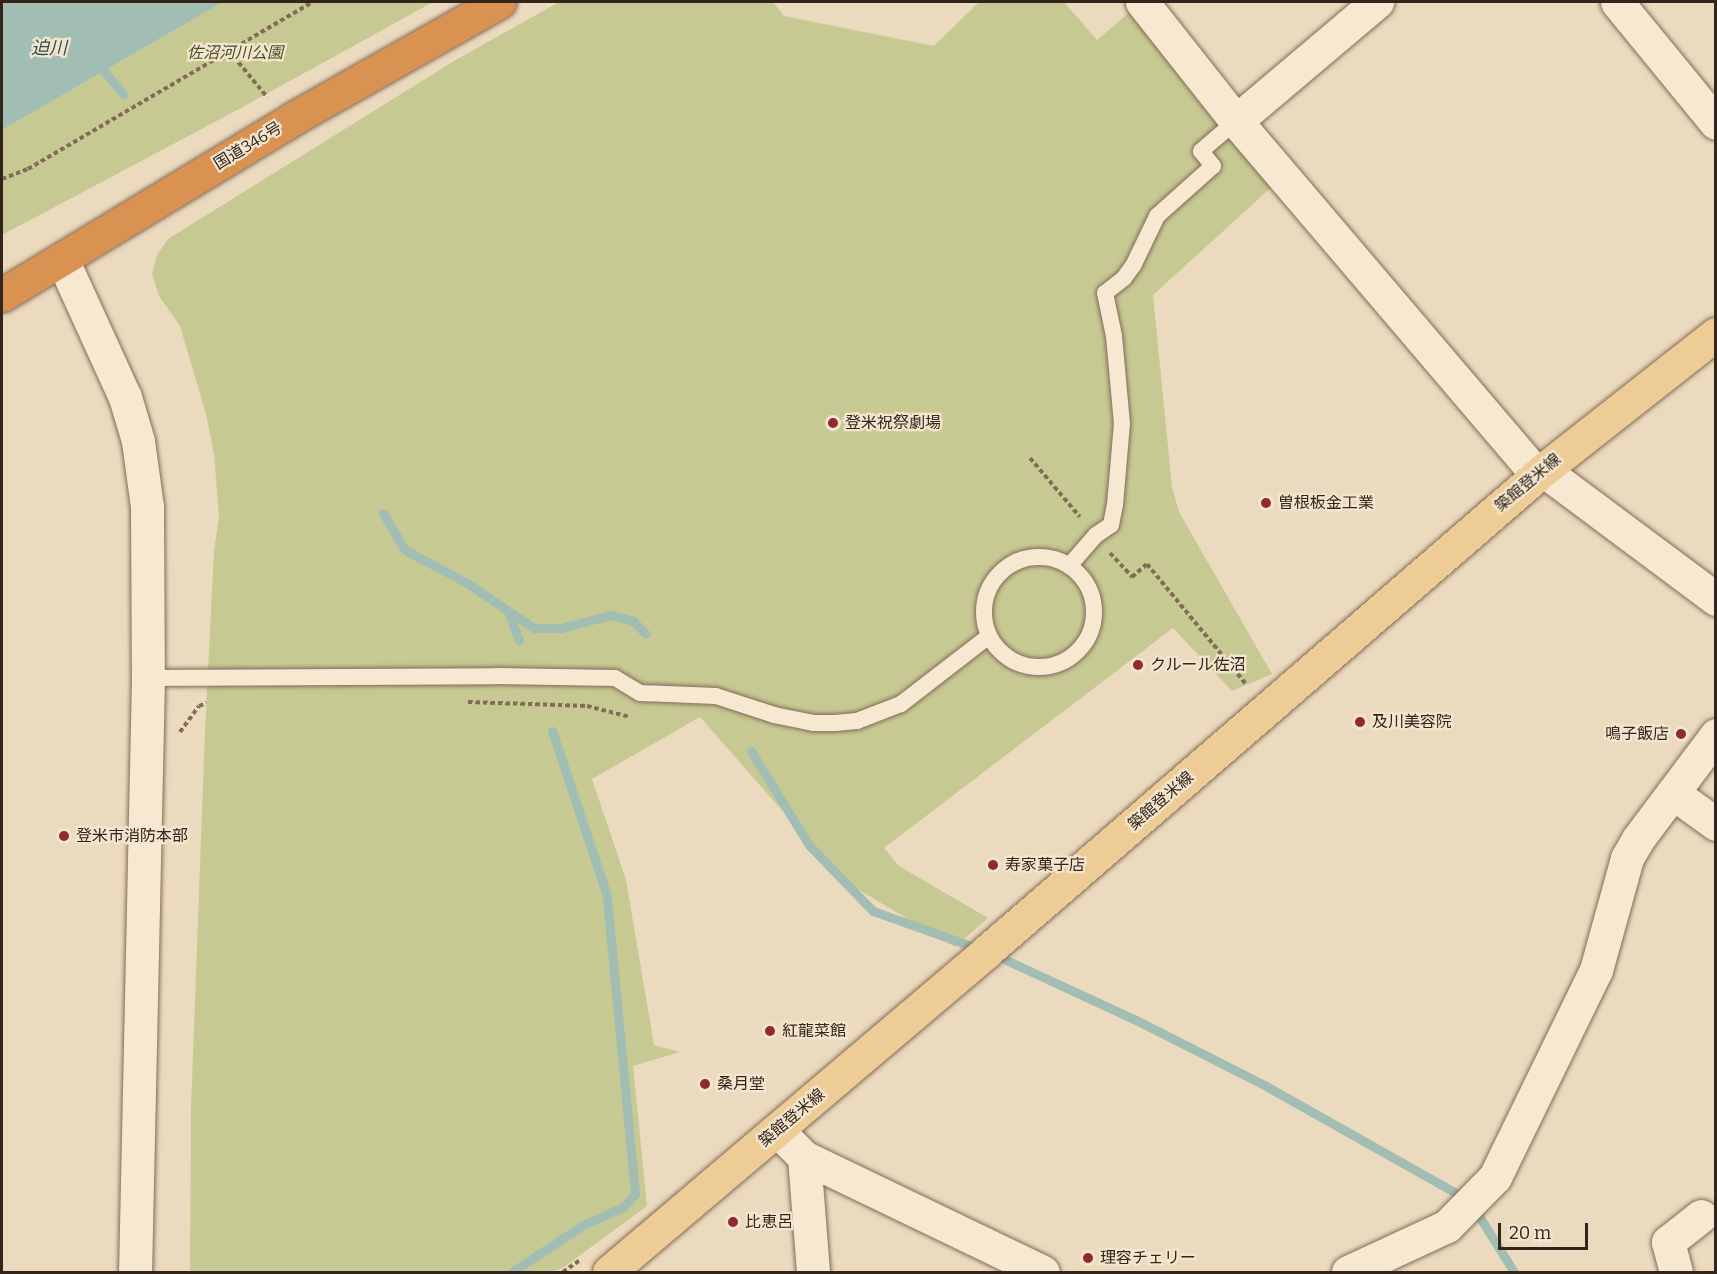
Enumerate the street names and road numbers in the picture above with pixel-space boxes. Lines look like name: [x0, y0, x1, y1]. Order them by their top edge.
street label: 国道346号: [211, 118, 285, 174]
street label: 築館登米線: [1491, 450, 1565, 516]
street label: 築館登米線: [1125, 768, 1197, 834]
street label: 築館登米線: [755, 1085, 829, 1151]

